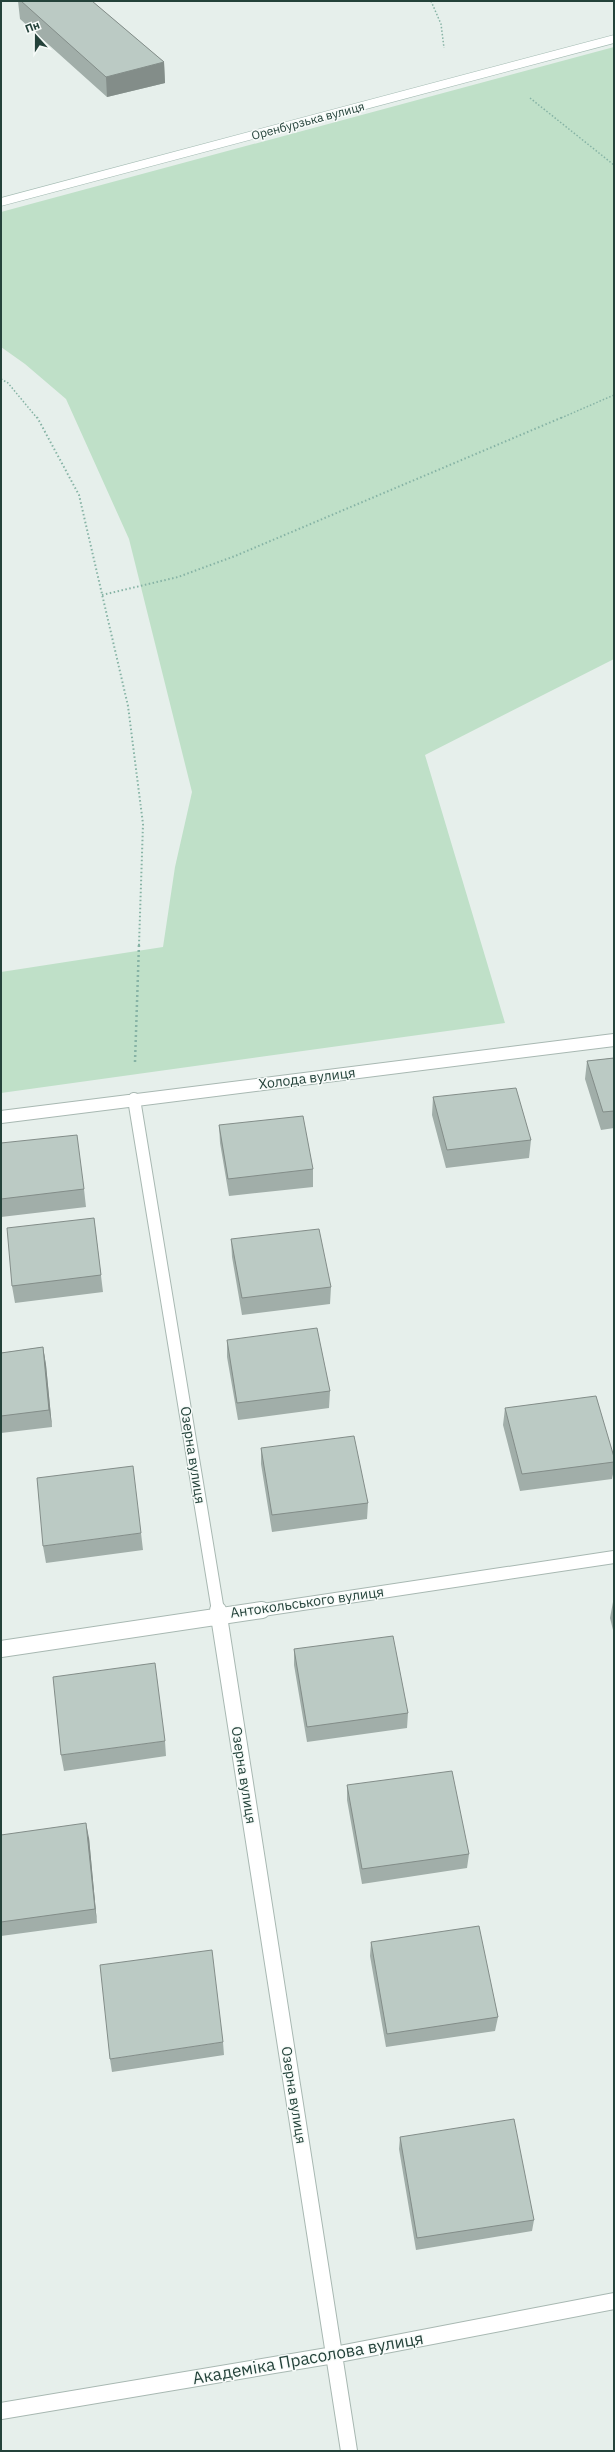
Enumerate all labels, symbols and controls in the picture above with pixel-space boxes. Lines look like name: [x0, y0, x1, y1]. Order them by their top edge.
north arrow: [16, 16, 56, 56]
text: Пн: [23, 18, 42, 36]
street label: Оренбурзька вулиця: [250, 98, 366, 143]
street label: Холода вулиця: [258, 1063, 356, 1093]
street label: Озерна вулиця: [176, 1405, 210, 1505]
street label: Антокольського вулиця: [229, 1582, 385, 1622]
street label: Озерна вулиця: [227, 1725, 261, 1825]
street label: Озерна вулиця: [277, 2045, 311, 2145]
street label: Академіка Прасолова вулиця: [191, 2327, 425, 2389]

